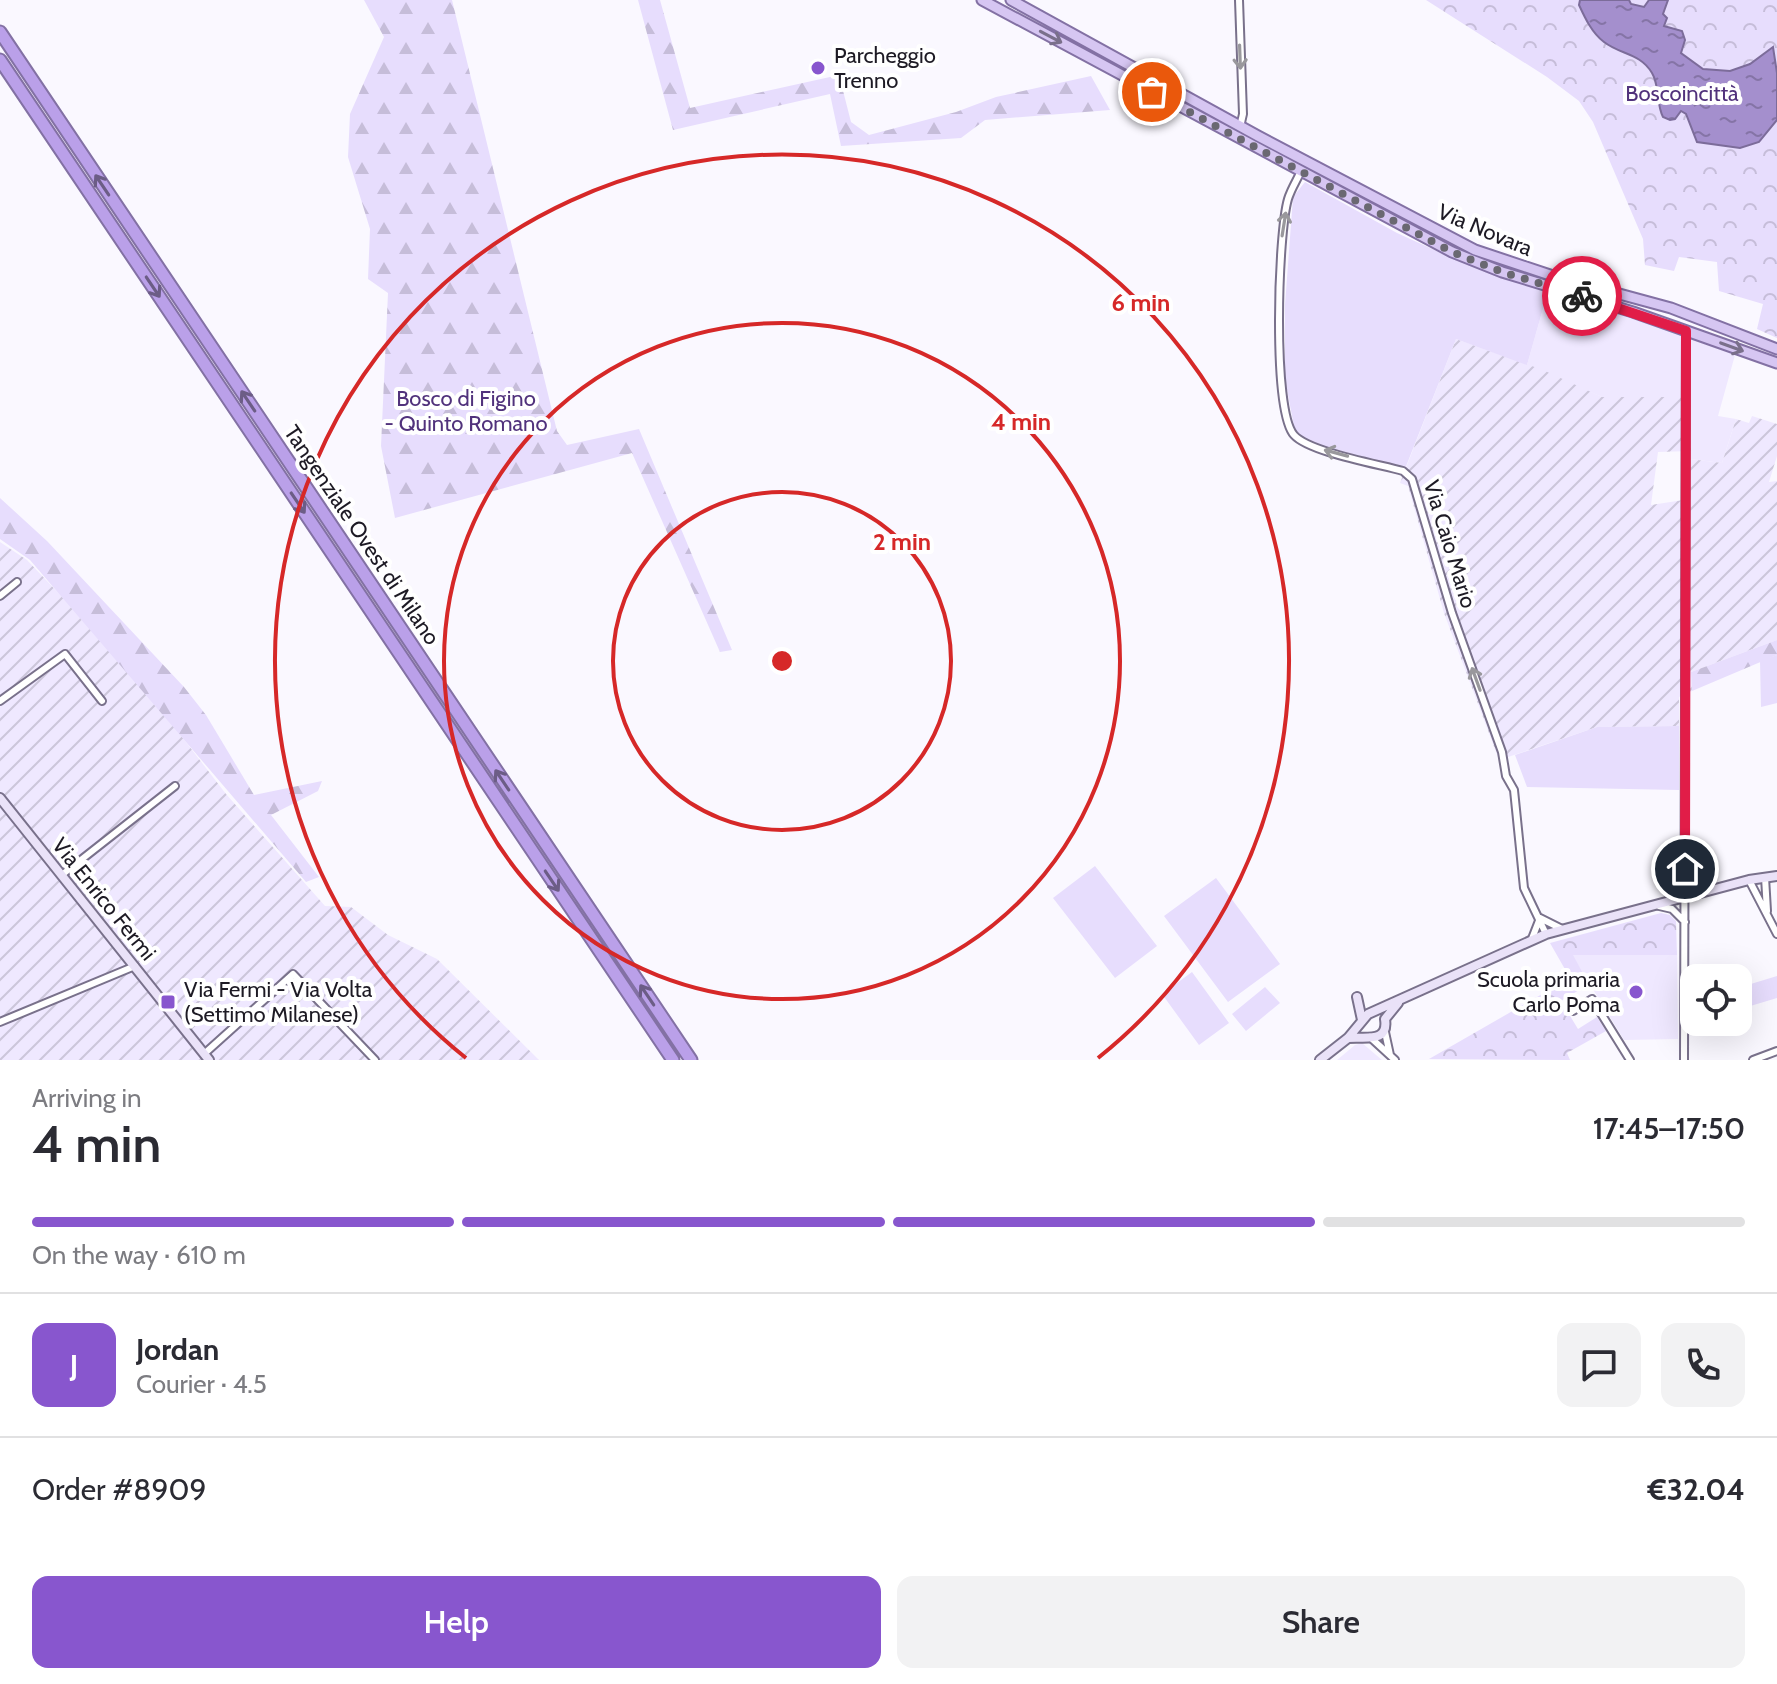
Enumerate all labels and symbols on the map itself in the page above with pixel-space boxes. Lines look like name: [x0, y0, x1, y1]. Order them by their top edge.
one-way arrow: [1039, 29, 1062, 45]
place label: Parcheggio Trenno: [834, 42, 936, 94]
one-way arrow: [1233, 43, 1248, 70]
pin: [1118, 58, 1186, 126]
marker: Parcheggio Trenno: [809, 59, 827, 77]
park label: Boscoincittà: [1625, 80, 1739, 107]
one-way arrow: [94, 175, 111, 197]
street label: Via Novara: [1434, 198, 1537, 262]
one-way arrow: [1277, 212, 1292, 237]
courier: [1542, 256, 1622, 336]
one-way arrow: [145, 275, 161, 298]
text: 6 min: [1112, 288, 1170, 317]
one-way arrow: [1719, 341, 1744, 355]
park label: Bosco di Figino - Quinto Romano: [385, 385, 548, 437]
one-way arrow: [239, 390, 255, 413]
text: 4 min: [991, 407, 1051, 436]
street label: Tangenziale Ovest di Milano: [278, 420, 446, 650]
one-way arrow: [1323, 445, 1349, 460]
street label: Via Caio Mario: [1418, 477, 1482, 611]
one-way arrow: [290, 491, 306, 513]
text: 2 min: [873, 527, 931, 556]
centre of rings: [768, 647, 796, 675]
one-way arrow: [1467, 667, 1482, 692]
one-way arrow: [494, 769, 510, 791]
street label: Via Enrico Fermi: [46, 832, 162, 966]
pin: [1651, 835, 1719, 903]
one-way arrow: [544, 870, 561, 892]
place label: Scuola primaria Carlo Poma: [1477, 966, 1620, 1018]
place label: Via Fermi - Via Volta (Settimo Milanese): [184, 976, 373, 1028]
marker: Scuola primaria Carlo Poma: [1627, 983, 1645, 1001]
one-way arrow: [639, 985, 655, 1007]
marker: Via Fermi - Via Volta (Settimo Milanese): [159, 993, 177, 1011]

